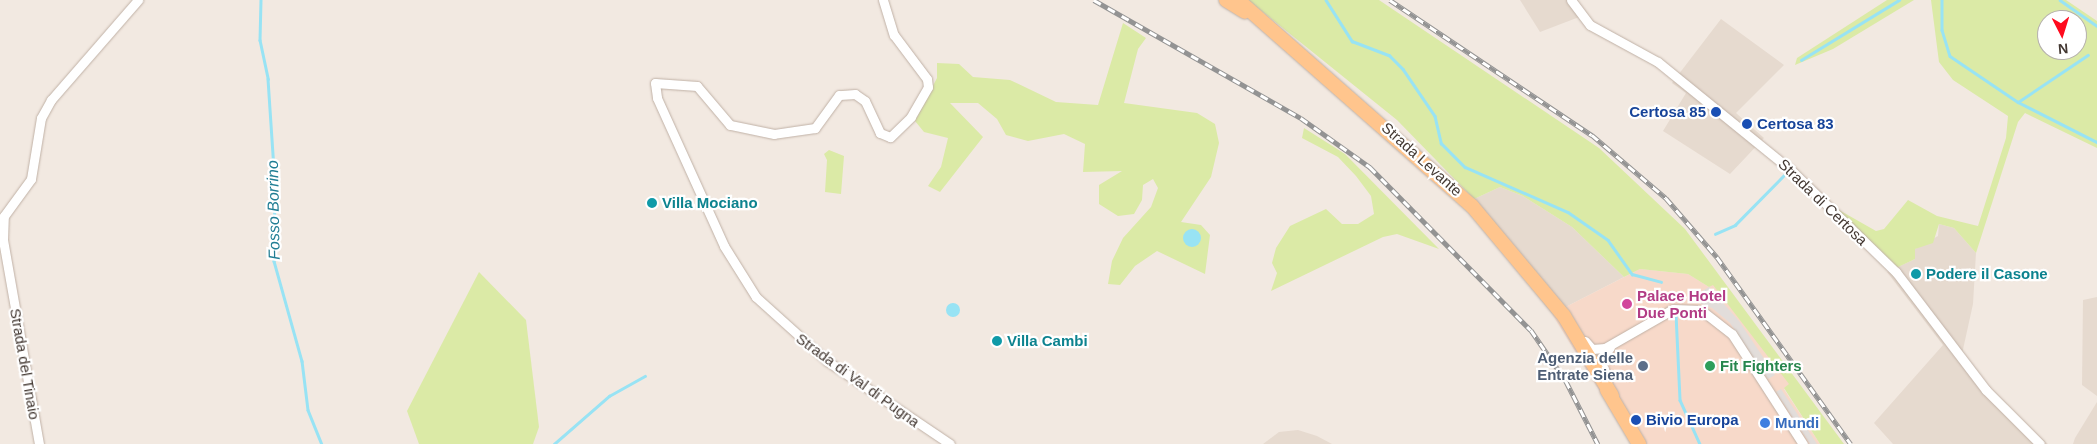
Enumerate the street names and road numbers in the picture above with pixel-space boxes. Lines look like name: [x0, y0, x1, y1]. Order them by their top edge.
street label: Strada Levante: [1378, 118, 1466, 200]
street label: Strada di Certosa: [1775, 155, 1871, 249]
street label: Strada del Tinaio: [6, 307, 44, 421]
street label: Strada di Val di Pugna: [793, 329, 923, 431]

